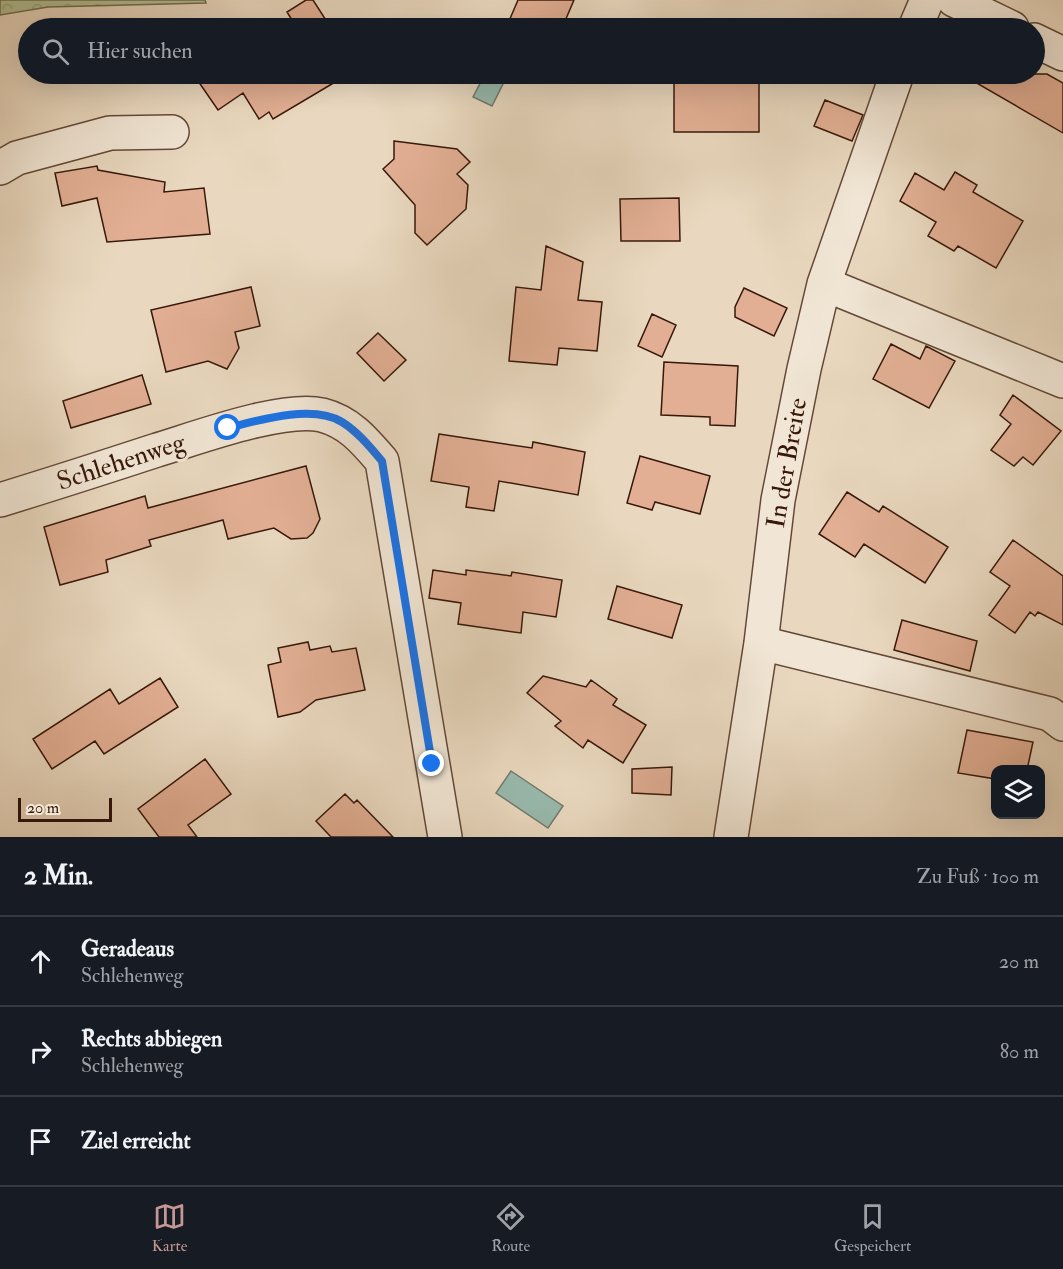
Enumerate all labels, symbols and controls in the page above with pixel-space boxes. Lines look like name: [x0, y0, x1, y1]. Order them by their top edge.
search box: [18, 18, 1045, 84]
icon: search: [39, 35, 72, 68]
text: Hier suchen: [87, 37, 193, 65]
street label: In der Breite: [760, 395, 814, 531]
route start: [214, 414, 240, 440]
street label: Schlehenweg: [53, 426, 190, 498]
route end: [418, 750, 444, 776]
map controls: [991, 765, 1045, 819]
button: layers: [991, 765, 1045, 819]
scale bar: [18, 795, 112, 822]
text: 20 m: [27, 798, 59, 818]
text: 2 Min.: [24, 860, 93, 892]
text: Zu Fuß · 100 m: [917, 864, 1039, 889]
text: Geradeaus: [81, 935, 174, 963]
icon: ahead: [24, 945, 57, 978]
text: 20 m: [999, 949, 1039, 974]
text: Schlehenweg: [81, 963, 183, 988]
text: Rechts abbiegen: [81, 1025, 222, 1053]
icon: right: [24, 1035, 57, 1068]
text: 80 m: [1000, 1039, 1039, 1064]
text: Schlehenweg: [81, 1053, 183, 1078]
icon: arrive: [24, 1125, 57, 1158]
text: Ziel erreicht: [81, 1127, 191, 1155]
tab: Karte: [152, 1200, 187, 1256]
tab: Route: [491, 1200, 530, 1256]
tab: Gespeichert: [834, 1200, 911, 1256]

